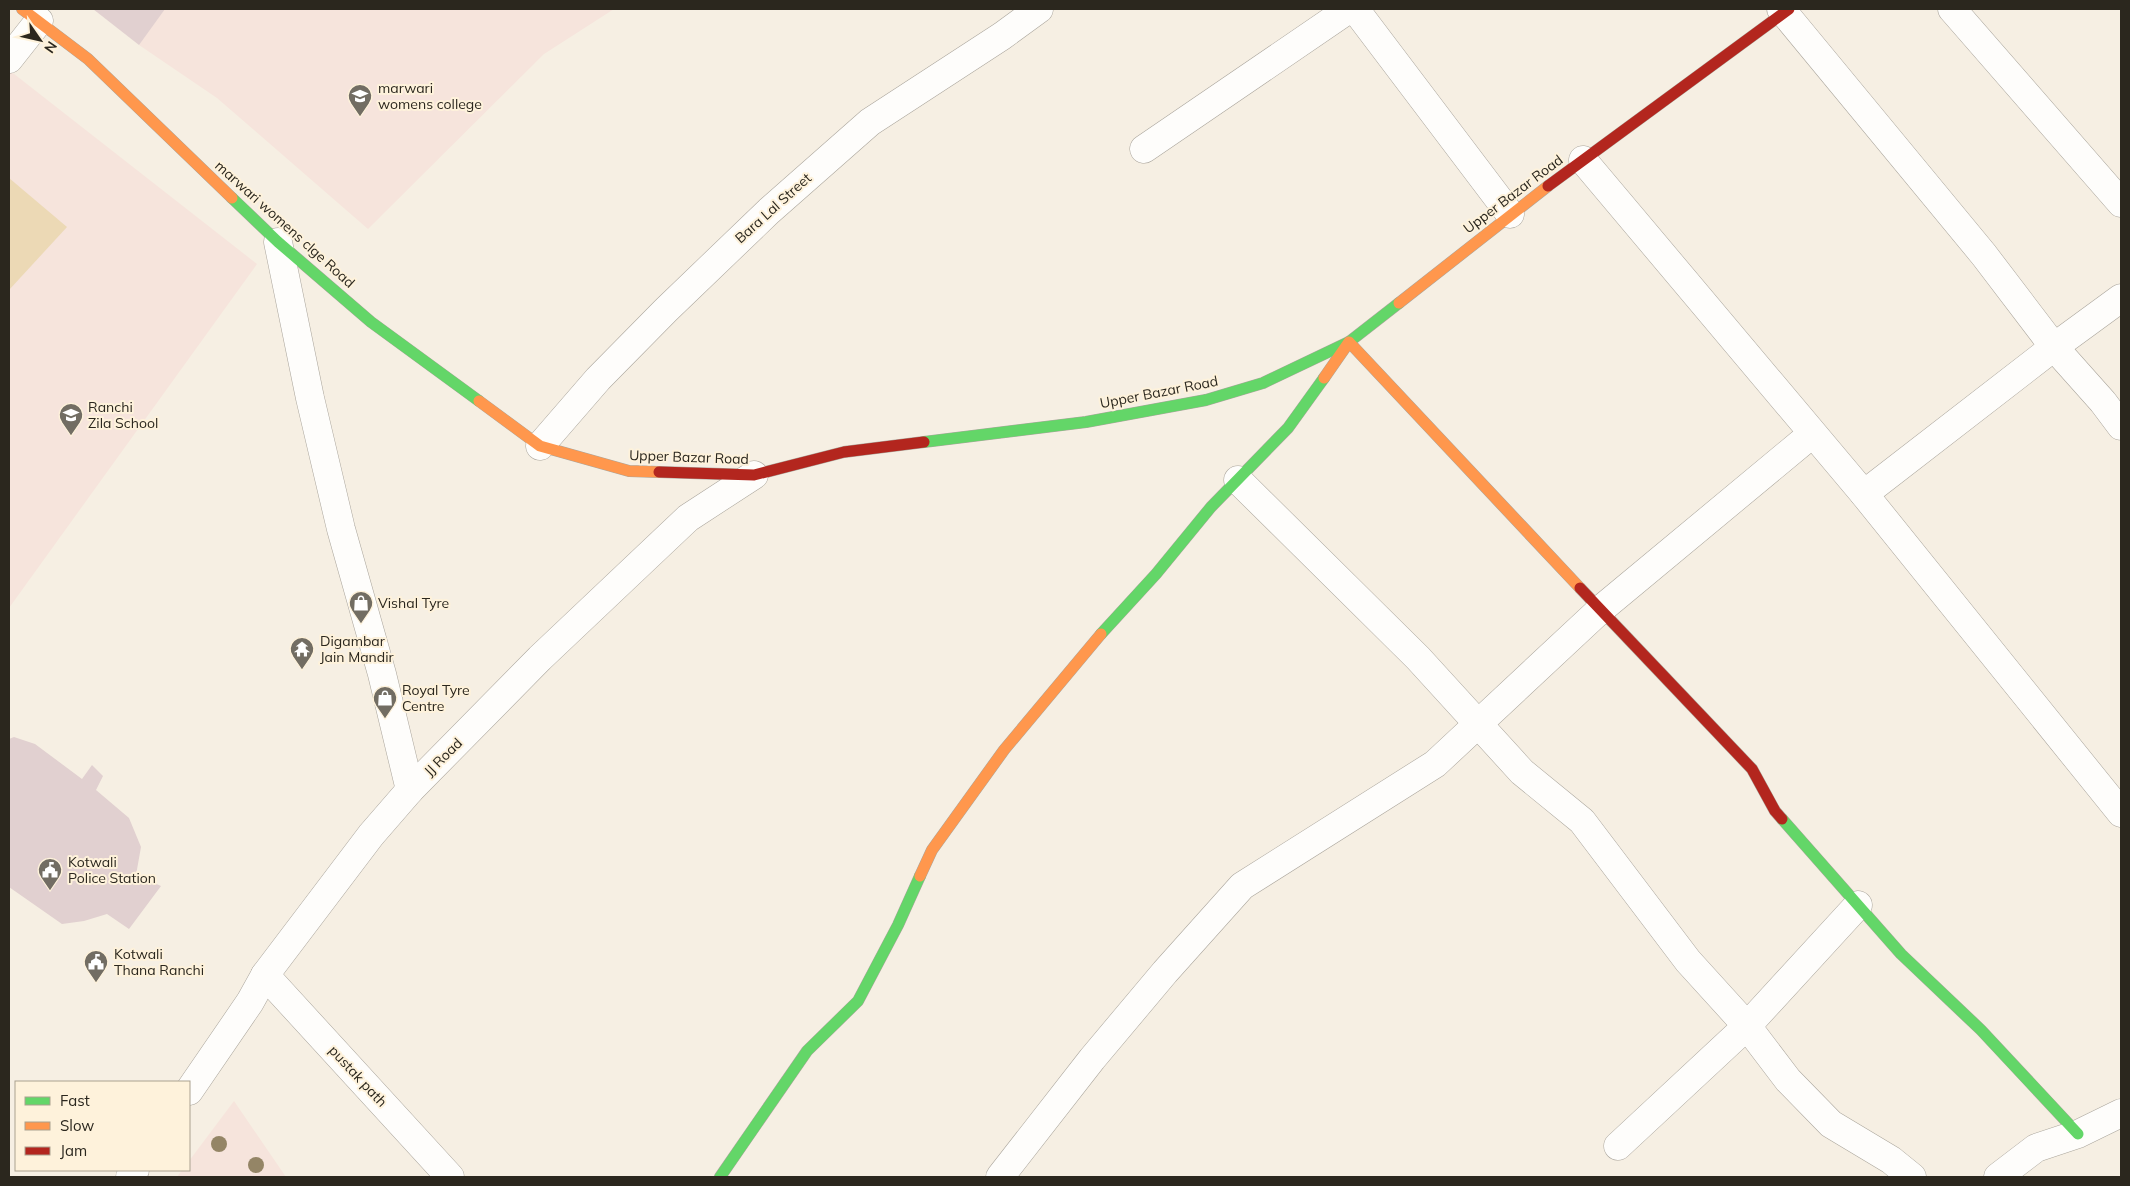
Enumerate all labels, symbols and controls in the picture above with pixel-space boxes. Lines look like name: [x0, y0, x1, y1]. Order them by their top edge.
north arrow: [15, 15, 65, 65]
text: N: [40, 38, 61, 57]
place label: marwari womens college: [378, 79, 482, 113]
school or university icon: marwari womens college: [347, 83, 373, 117]
street label: Upper Bazar Road: [1460, 151, 1566, 237]
street label: marwari womens clge Road: [211, 156, 359, 292]
street label: Bara Lal Street: [731, 169, 815, 247]
street label: Upper Bazar Road: [1098, 372, 1220, 412]
place label: Ranchi Zila School: [88, 398, 158, 432]
school or university icon: Ranchi Zila School: [58, 402, 84, 436]
street label: Upper Bazar Road: [629, 446, 749, 468]
shop icon: Vishal Tyre: [348, 590, 374, 624]
place label: Vishal Tyre: [378, 594, 449, 612]
place label: Digambar Jain Mandir: [320, 632, 395, 666]
temple icon: Digambar Jain Mandir: [289, 636, 315, 670]
place label: Royal Tyre Centre: [402, 681, 470, 715]
shop icon: Royal Tyre Centre: [372, 685, 398, 719]
street label: JJ Road: [420, 734, 466, 780]
place label: Kotwali Police Station: [68, 853, 156, 887]
public building icon: Kotwali Police Station: [37, 857, 63, 891]
place label: Kotwali Thana Ranchi: [114, 945, 204, 979]
public building icon: Kotwali Thana Ranchi: [83, 949, 109, 983]
street label: pustak path: [325, 1042, 391, 1110]
legend: [15, 1081, 190, 1171]
text: Fast: [60, 1091, 90, 1110]
text: Slow: [60, 1116, 94, 1135]
text: Jam: [60, 1141, 87, 1160]

